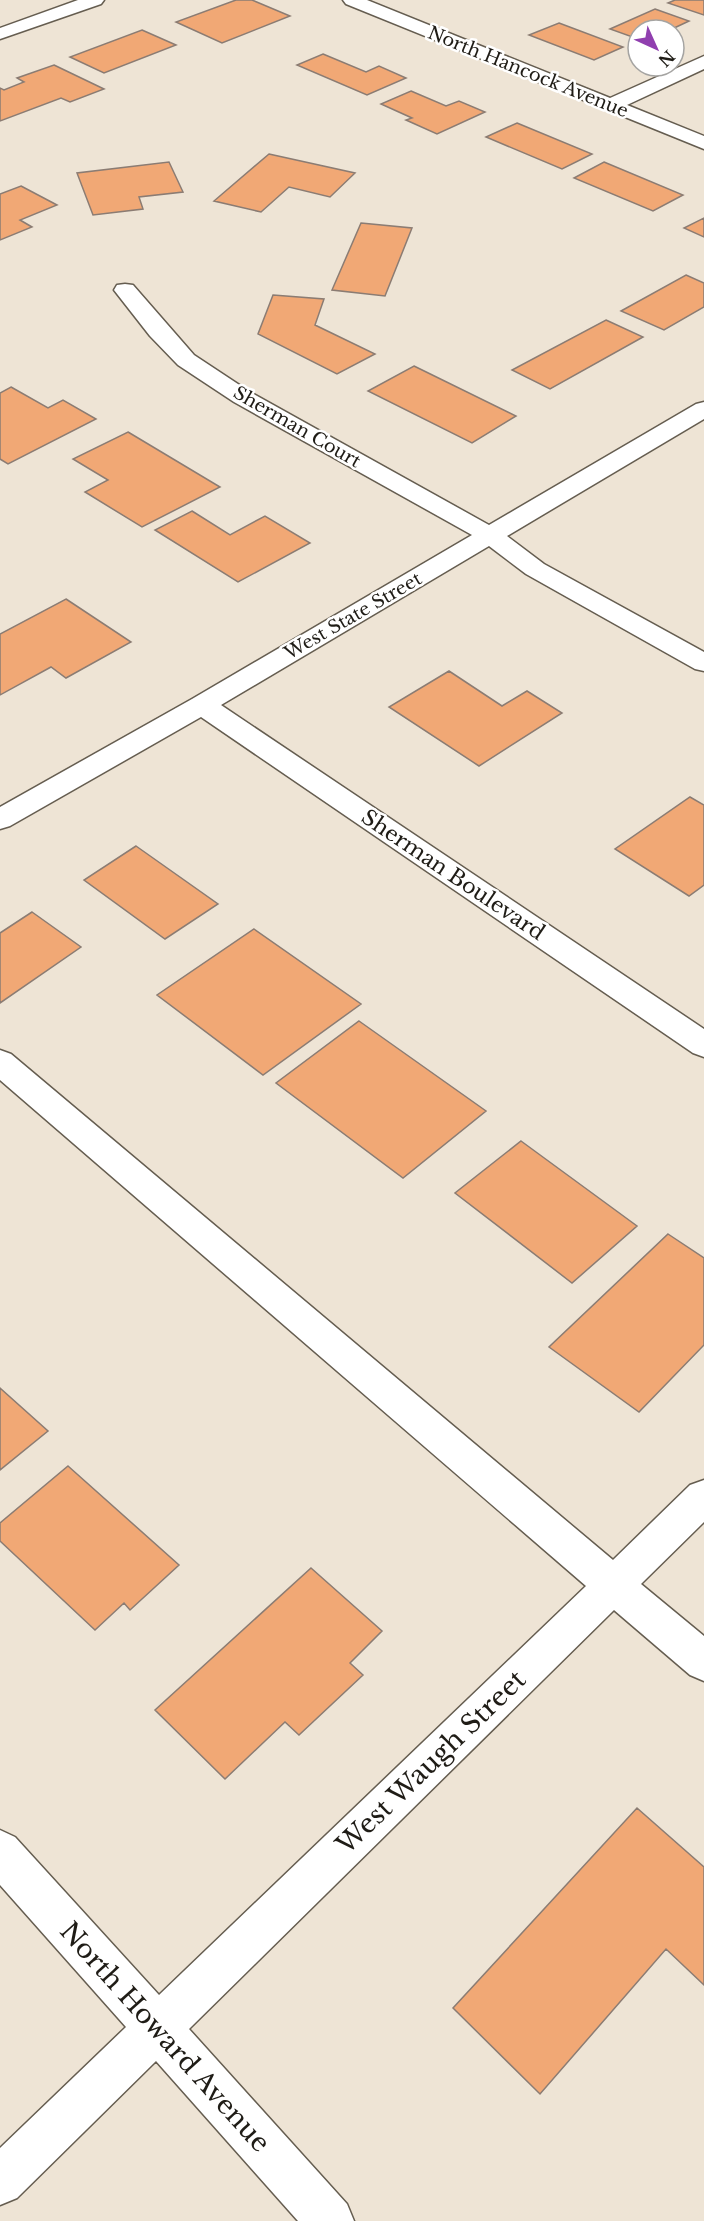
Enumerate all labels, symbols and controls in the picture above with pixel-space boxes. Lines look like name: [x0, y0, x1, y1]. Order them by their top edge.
north arrow: [626, 18, 686, 78]
street label: North Hancock Avenue: [425, 22, 631, 122]
text: N: [654, 46, 679, 71]
street label: Sherman Court: [229, 382, 365, 472]
street label: West State Street: [280, 568, 426, 665]
street label: Sherman Boulevard: [356, 804, 550, 946]
street label: West Waugh Street: [329, 1663, 532, 1861]
street label: North Howard Avenue: [53, 1915, 277, 2159]

